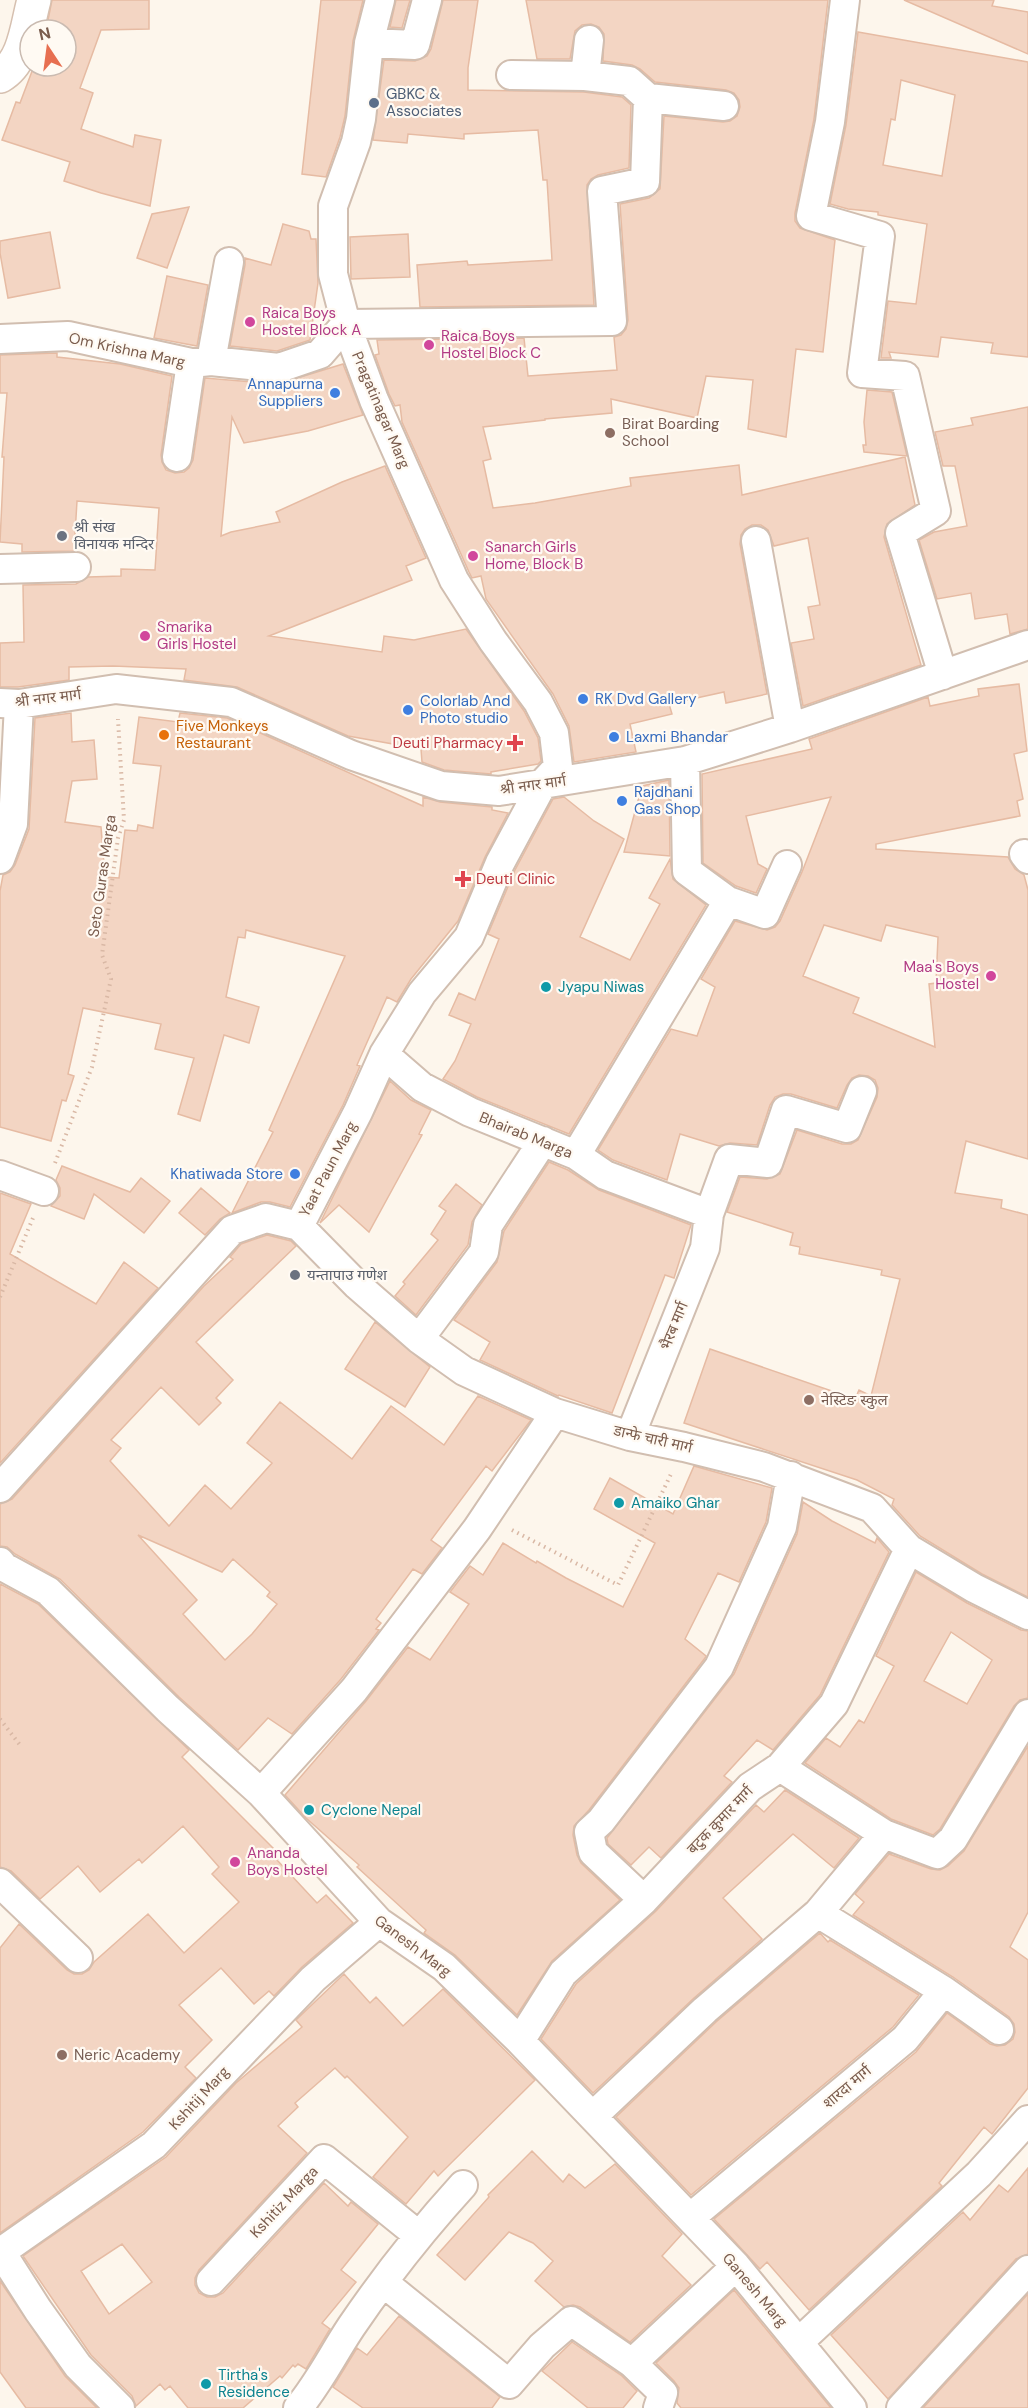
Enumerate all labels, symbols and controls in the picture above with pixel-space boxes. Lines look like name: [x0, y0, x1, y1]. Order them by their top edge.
north arrow: [18, 18, 78, 78]
text: N: [37, 22, 53, 45]
place label: GBKC & Associates: [386, 84, 462, 121]
marker: GBKC & Associates: [367, 96, 381, 110]
place label: Raica Boys Hostel Block A: [262, 303, 361, 340]
marker: Raica Boys Hostel Block A: [243, 315, 257, 329]
place label: Raica Boys Hostel Block C: [441, 326, 541, 363]
street label: Om Krishna Marg: [67, 328, 187, 372]
marker: Raica Boys Hostel Block C: [422, 338, 436, 352]
street label: Pragatinagar Marg: [347, 348, 415, 472]
place label: Annapurna Suppliers: [247, 374, 323, 411]
marker: Annapurna Suppliers: [328, 386, 342, 400]
place label: Birat Boarding School: [622, 414, 719, 451]
marker: Birat Boarding School: [603, 426, 617, 440]
place label: श्री संख विनायक मन्दिर: [74, 517, 155, 554]
marker: श्री संख विनायक मन्दिर: [55, 529, 69, 543]
place label: Sanarch Girls Home, Block B: [485, 537, 583, 574]
marker: Sanarch Girls Home, Block B: [466, 549, 480, 563]
place label: Smarika Girls Hostel: [157, 617, 236, 654]
marker: Smarika Girls Hostel: [138, 629, 152, 643]
street label: श्री नगर मार्ग: [14, 684, 83, 712]
place label: RK Dvd Gallery: [595, 689, 697, 709]
place label: Colorlab And Photo studio: [420, 691, 510, 728]
marker: RK Dvd Gallery: [576, 692, 590, 706]
marker: Colorlab And Photo studio: [401, 703, 415, 717]
place label: Five Monkeys Restaurant: [176, 716, 268, 753]
place label: Laxmi Bhandar: [626, 727, 728, 747]
marker: Five Monkeys Restaurant: [157, 728, 171, 742]
marker: Laxmi Bhandar: [607, 730, 621, 744]
place label: Deuti Pharmacy: [393, 733, 504, 753]
marker: Deuti Pharmacy: [508, 736, 522, 750]
street label: श्री नगर मार्ग: [499, 770, 568, 800]
place label: Rajdhani Gas Shop: [634, 782, 701, 819]
marker: Rajdhani Gas Shop: [615, 794, 629, 808]
street label: Seto Guras Marga: [84, 814, 120, 938]
place label: Deuti Clinic: [476, 869, 555, 889]
marker: Deuti Clinic: [454, 870, 472, 888]
place label: Maa's Boys Hostel: [903, 957, 979, 994]
marker: Maa's Boys Hostel: [984, 969, 998, 983]
place label: Jyapu Niwas: [558, 977, 644, 997]
marker: Jyapu Niwas: [539, 980, 553, 994]
street label: Bhairab Marga: [476, 1107, 576, 1163]
street label: Yaat Paun Marg: [294, 1118, 362, 1220]
place label: Khatiwada Store: [170, 1164, 283, 1184]
marker: Khatiwada Store: [288, 1167, 302, 1181]
place label: यन्तापाउ गणेश: [307, 1265, 388, 1285]
marker: यन्तापाउ गणेश: [288, 1268, 302, 1282]
street label: भैरब मार्ग: [655, 1298, 693, 1353]
place label: नेस्टिङ स्कुल: [821, 1390, 889, 1410]
marker: नेस्टिङ स्कुल: [802, 1393, 816, 1407]
street label: डान्फे चारी मार्ग: [611, 1420, 695, 1458]
place label: Amaiko Ghar: [631, 1493, 720, 1513]
marker: Amaiko Ghar: [612, 1496, 626, 1510]
street label: बटुक कुमार मार्ग: [682, 1781, 758, 1858]
place label: Cyclone Nepal: [321, 1800, 421, 1820]
marker: Cyclone Nepal: [302, 1803, 316, 1817]
place label: Ananda Boys Hostel: [247, 1843, 328, 1880]
marker: Ananda Boys Hostel: [228, 1855, 242, 1869]
street label: Ganesh Marg: [371, 1911, 455, 1981]
place label: Neric Academy: [74, 2045, 181, 2065]
marker: Neric Academy: [55, 2048, 69, 2062]
street label: शारदा मार्ग: [819, 2060, 876, 2113]
street label: Kshitij Marg: [164, 2062, 234, 2134]
street label: Kshitiz Marga: [246, 2162, 322, 2242]
street label: Ganesh Marg: [718, 2249, 792, 2331]
place label: Tirtha's Residence: [218, 2365, 290, 2402]
marker: Tirtha's Residence: [199, 2377, 213, 2391]

